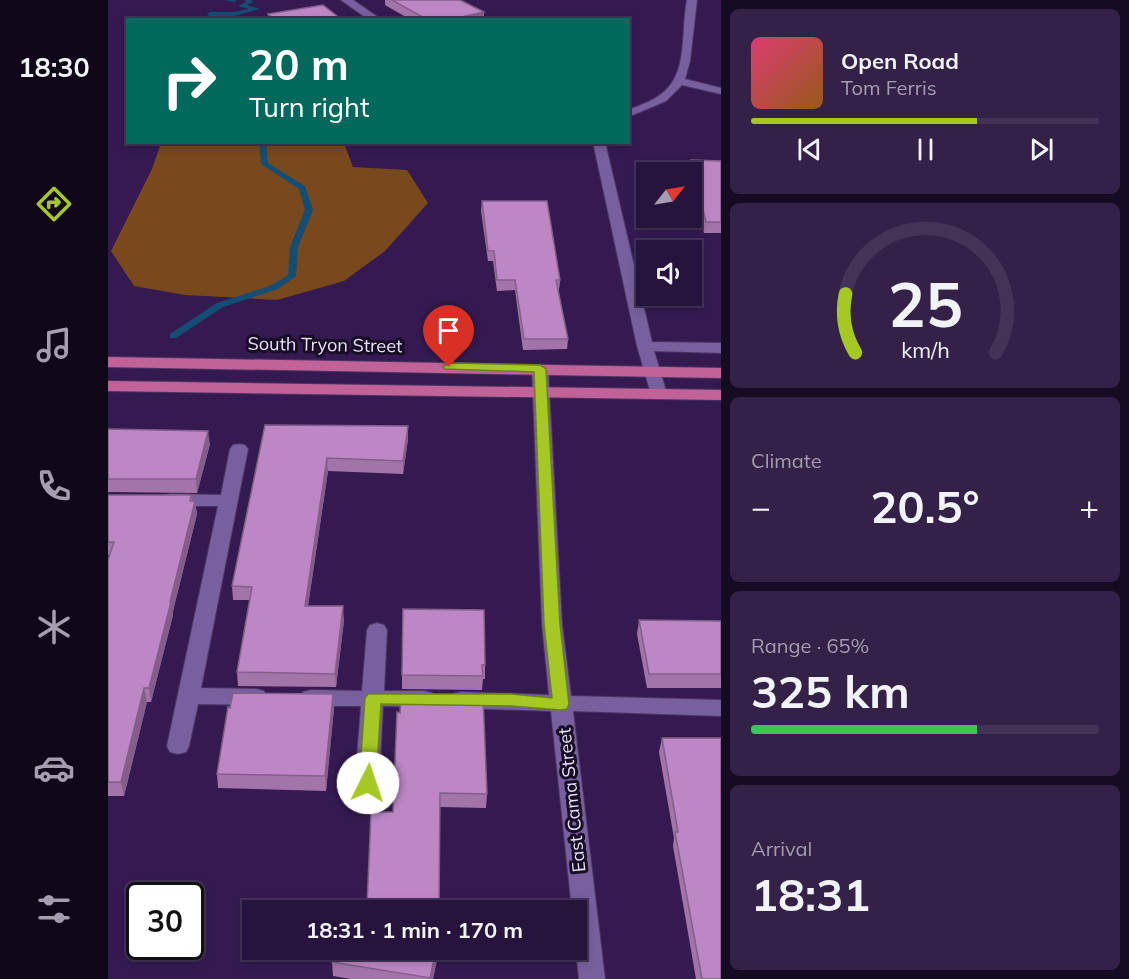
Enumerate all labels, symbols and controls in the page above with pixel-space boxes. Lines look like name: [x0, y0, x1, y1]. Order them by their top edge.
text: 20 m: [249, 38, 349, 91]
icon: right: [150, 42, 228, 120]
text: Open Road: [841, 47, 959, 75]
text: 18:30: [18, 50, 90, 84]
text: Tom Ferris: [841, 75, 937, 100]
text: Turn right: [249, 90, 369, 124]
icon: previous: [793, 133, 826, 166]
icon: pause: [909, 133, 942, 166]
icon: next: [1025, 133, 1058, 166]
north arrow: [636, 162, 702, 228]
map controls: [636, 162, 702, 306]
icon: directions: [33, 183, 75, 225]
button: sound: [636, 240, 702, 306]
text: 25: [888, 264, 962, 343]
pin: [423, 305, 474, 367]
icon: arrive: [432, 314, 465, 347]
icon: music: [33, 324, 75, 366]
street label: South Tryon Street: [247, 332, 403, 357]
text: km/h: [901, 336, 949, 363]
text: Climate: [751, 448, 822, 473]
icon: phone: [33, 465, 75, 507]
text: 20.5°: [870, 478, 980, 534]
text: −: [751, 486, 771, 527]
text: +: [1079, 486, 1099, 527]
icon: climate: [33, 606, 75, 648]
text: Range · 65%: [751, 633, 869, 658]
text: 325 km: [751, 663, 910, 719]
street label: East Cama Street: [552, 727, 591, 873]
icon: car: [33, 747, 75, 789]
position arrow: [336, 751, 400, 815]
text: Arrival: [751, 836, 812, 861]
text: 18:31: [751, 866, 870, 922]
speed limit sign: 30: [126, 882, 204, 960]
icon: filters: [33, 888, 75, 930]
text: 18:31 · 1 min · 170 m: [306, 916, 523, 944]

